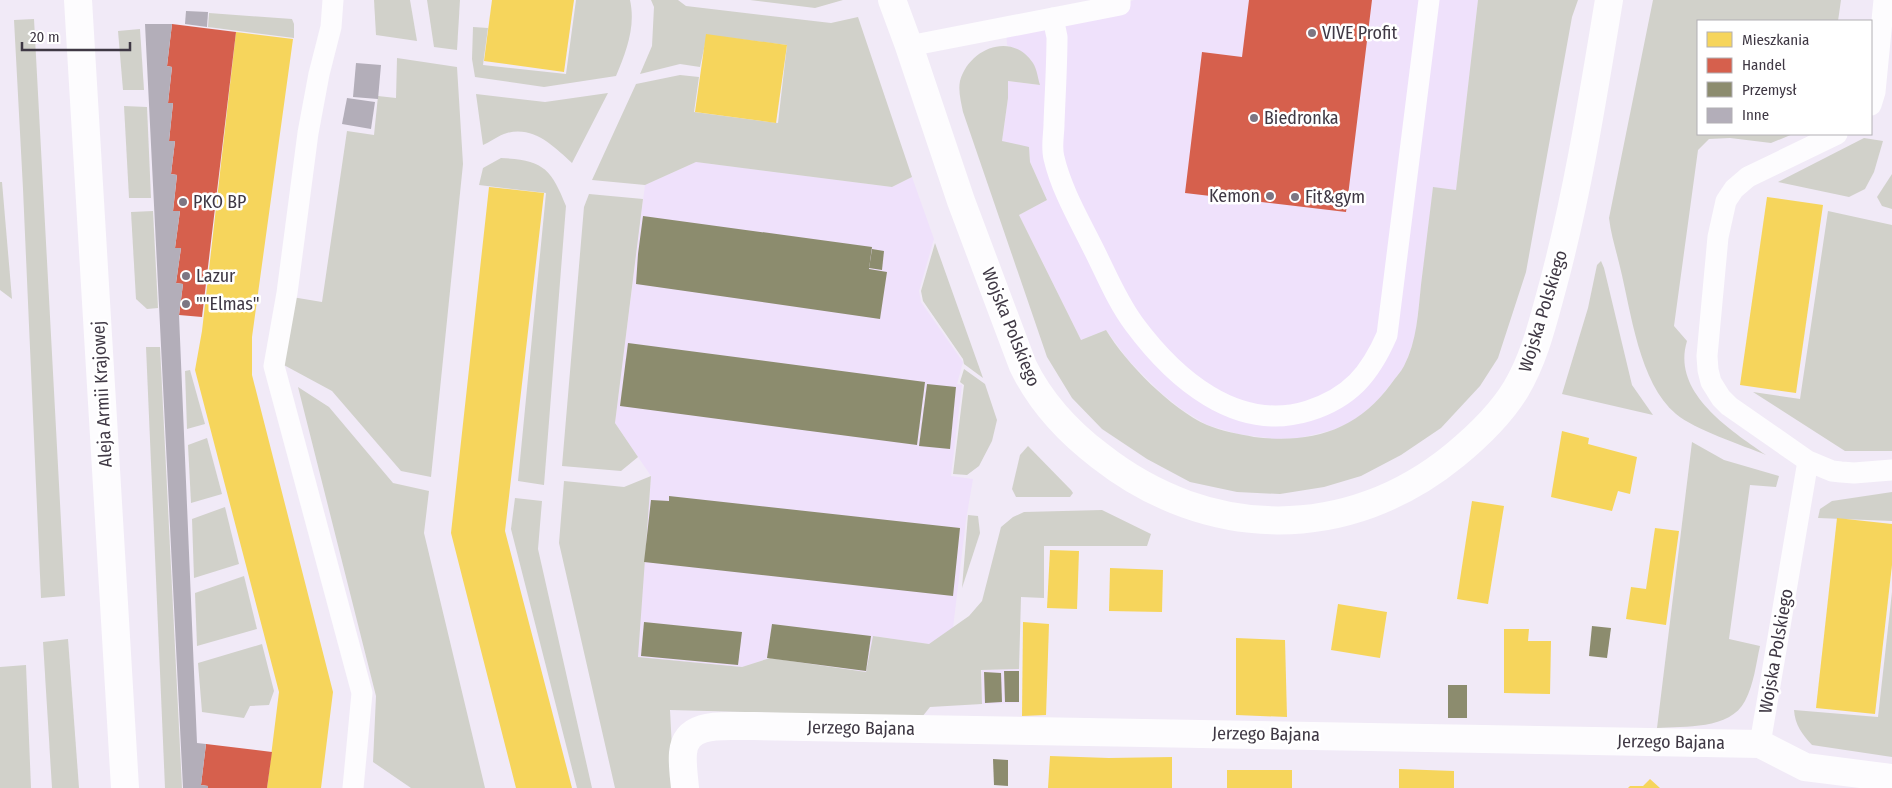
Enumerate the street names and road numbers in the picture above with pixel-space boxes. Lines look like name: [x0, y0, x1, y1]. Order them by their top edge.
street label: Wojska Polskiego: [1514, 247, 1572, 375]
street label: Wojska Polskiego: [977, 264, 1045, 390]
street label: Aleja Armii Krajowej: [87, 320, 117, 468]
street label: Wojska Polskiego: [1754, 587, 1798, 715]
street label: Jerzego Bajana: [807, 716, 915, 740]
street label: Jerzego Bajana: [1212, 722, 1320, 746]
street label: Jerzego Bajana: [1617, 730, 1725, 754]

